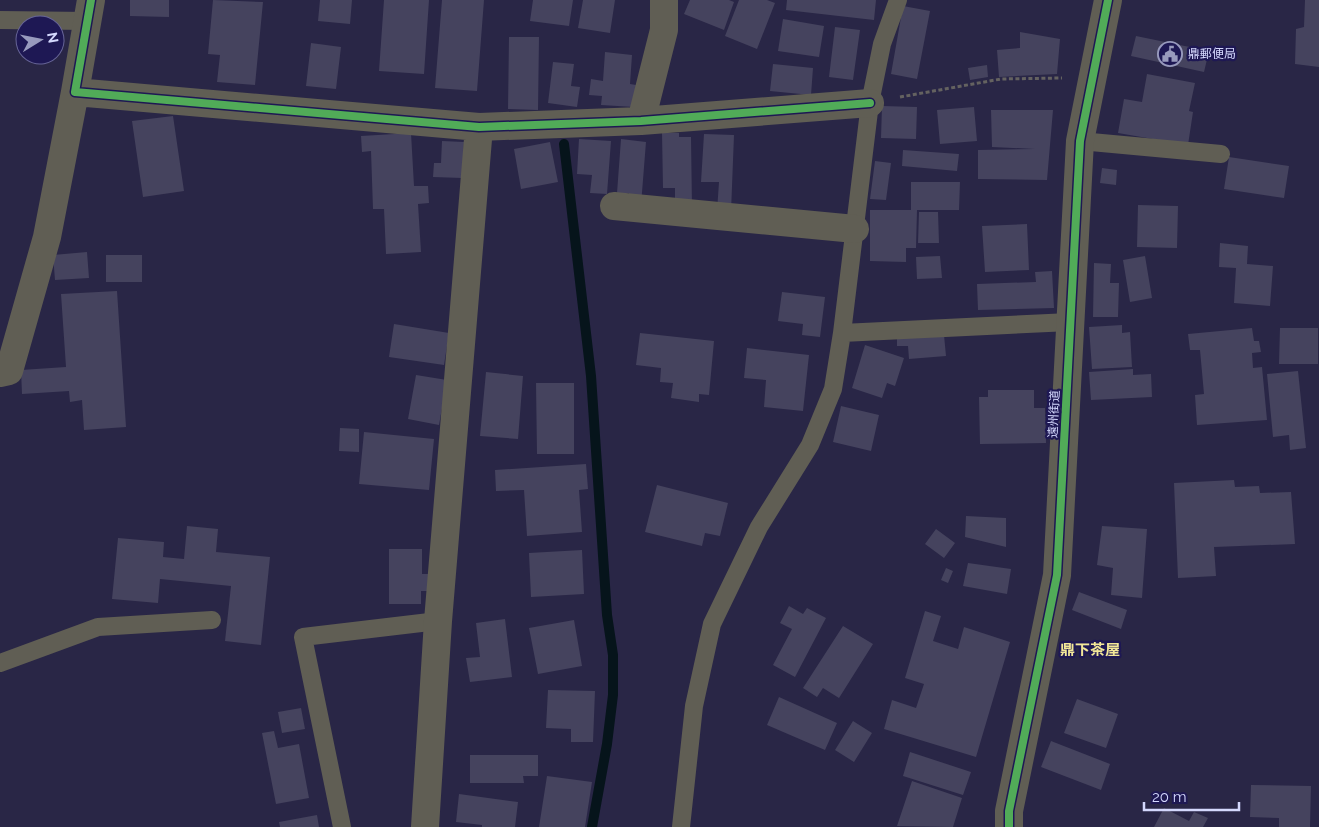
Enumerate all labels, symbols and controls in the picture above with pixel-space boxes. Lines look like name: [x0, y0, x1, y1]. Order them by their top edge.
north arrow: [15, 15, 65, 65]
text: N: [44, 31, 62, 44]
public building icon: 鼎郵便局: [1157, 41, 1183, 67]
place label: 鼎郵便局: [1188, 47, 1236, 61]
street label: 遠州街道: [1046, 390, 1062, 438]
district label: 鼎下茶屋: [1060, 641, 1120, 659]
scale bar: [1144, 780, 1239, 812]
text: 20 m: [1152, 788, 1187, 806]

